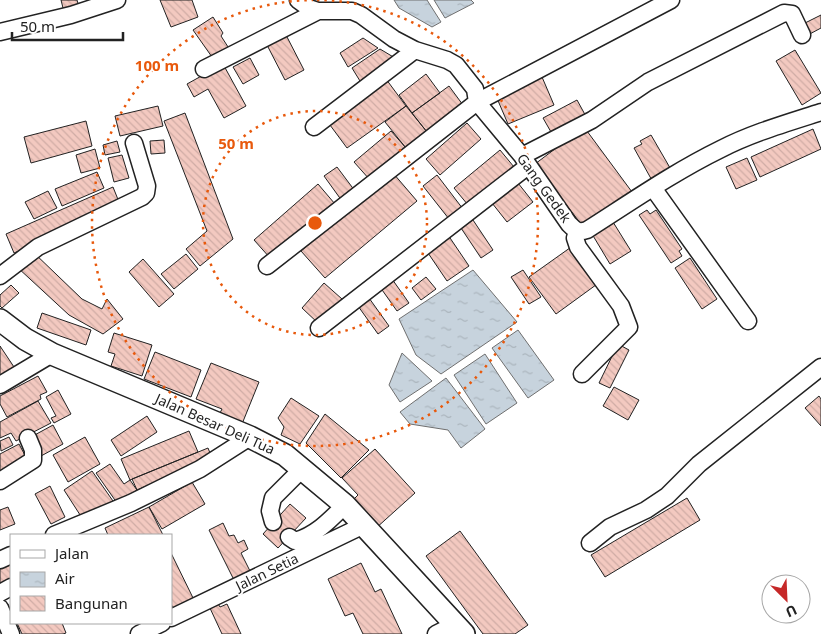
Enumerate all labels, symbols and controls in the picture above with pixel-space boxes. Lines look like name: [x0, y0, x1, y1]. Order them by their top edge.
scale bar: [12, 10, 124, 42]
text: 50 m: [20, 16, 55, 36]
text: 100 m: [135, 55, 179, 75]
text: 50 m: [218, 133, 254, 153]
street label: Gang Gedek: [513, 149, 576, 226]
centre of rings: [306, 214, 324, 232]
street label: Jalan Besar Deli Tua: [151, 388, 278, 458]
legend: [10, 534, 172, 624]
text: Jalan: [53, 543, 89, 563]
street label: Jalan Setia: [230, 548, 301, 596]
text: Air: [55, 568, 75, 588]
north arrow: [761, 574, 811, 624]
text: Bangunan: [55, 593, 128, 613]
text: U: [783, 600, 800, 622]

